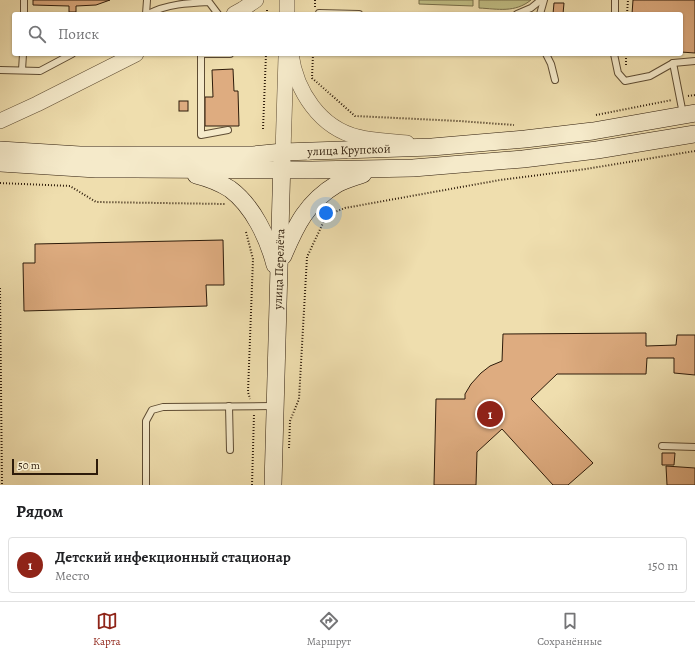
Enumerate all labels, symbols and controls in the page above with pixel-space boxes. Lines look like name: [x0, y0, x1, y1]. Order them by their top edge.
search box: [12, 12, 683, 56]
icon: search: [26, 23, 48, 45]
text: Поиск: [58, 24, 99, 44]
street label: улица Крупской: [306, 141, 391, 159]
your location: [316, 203, 336, 223]
street label: улица Перелёта: [270, 228, 288, 311]
pin: 1: [477, 399, 503, 429]
scale bar: [12, 457, 98, 476]
text: 50 m: [18, 458, 40, 473]
text: Рядом: [16, 500, 63, 523]
text: Детский инфекционный стационар: [55, 547, 291, 567]
text: 1: [28, 557, 32, 574]
text: 150 m: [648, 557, 678, 574]
text: Место: [55, 567, 90, 584]
tab: Карта: [93, 610, 121, 649]
tab: Маршрут: [307, 610, 351, 649]
tab: Сохранённые: [537, 610, 602, 649]

